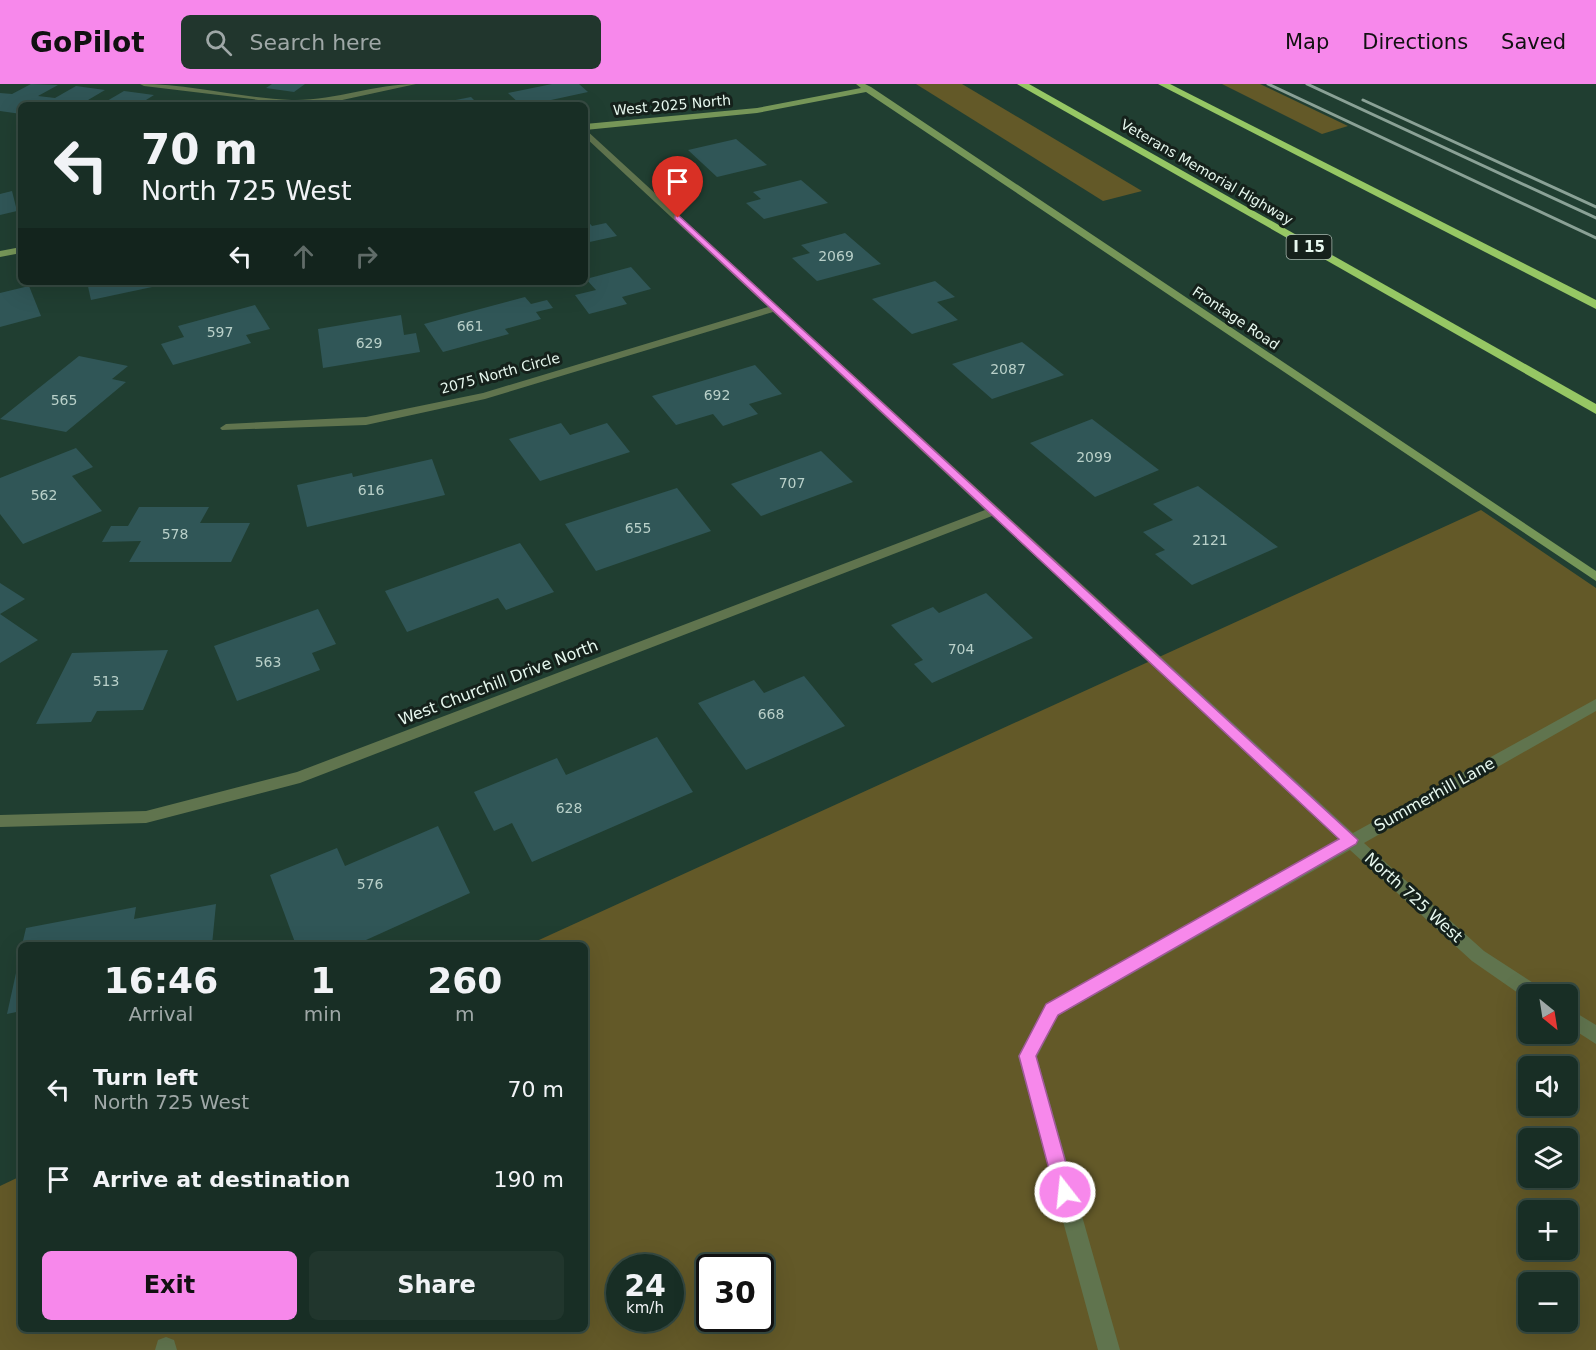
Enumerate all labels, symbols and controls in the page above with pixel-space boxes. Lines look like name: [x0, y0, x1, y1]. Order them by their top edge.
search box: [181, 15, 601, 69]
text: GoPilot: [30, 26, 145, 59]
icon: search: [202, 26, 235, 59]
text: Search here: [250, 30, 382, 55]
text: Map: [1285, 30, 1329, 54]
text: Directions: [1362, 30, 1468, 54]
text: Saved: [1501, 30, 1566, 54]
street label: West 2025 North: [612, 92, 732, 118]
street label: Veterans Memorial Highway: [1118, 116, 1296, 228]
text: 70 m: [141, 125, 258, 174]
icon: left: [42, 126, 120, 204]
pin: [652, 156, 703, 218]
icon: arrive: [661, 165, 694, 198]
text: North 725 West: [141, 175, 352, 206]
road number: I 15: [1286, 235, 1332, 259]
icon: left: [224, 240, 257, 273]
icon: ahead: [287, 240, 320, 273]
icon: right: [350, 240, 383, 273]
house number: 2069: [818, 248, 854, 264]
street label: Frontage Road: [1190, 283, 1282, 353]
house number: 661: [457, 318, 483, 334]
house number: 597: [207, 324, 233, 340]
house number: 629: [356, 335, 382, 351]
street label: 2075 North Circle: [439, 349, 561, 397]
house number: 2087: [990, 361, 1026, 377]
house number: 692: [704, 387, 730, 403]
house number: 565: [51, 392, 77, 408]
house number: 2099: [1076, 449, 1112, 465]
house number: 707: [779, 475, 805, 491]
house number: 616: [358, 482, 384, 498]
house number: 562: [31, 487, 57, 503]
house number: 655: [625, 520, 651, 536]
house number: 578: [162, 526, 188, 542]
house number: 2121: [1192, 532, 1228, 548]
street label: West Churchill Drive North: [396, 636, 601, 729]
house number: 704: [948, 641, 974, 657]
house number: 563: [255, 654, 281, 670]
house number: 513: [93, 673, 119, 689]
house number: 668: [758, 706, 784, 722]
street label: Summerhill Lane: [1371, 753, 1498, 835]
house number: 628: [556, 800, 582, 816]
street label: North 725 West: [1361, 849, 1466, 946]
house number: 576: [357, 876, 383, 892]
text: 16:46: [104, 960, 218, 1001]
text: 1: [310, 960, 335, 1001]
text: 260: [427, 960, 502, 1001]
north arrow: [1518, 984, 1578, 1044]
map controls: [1518, 984, 1578, 1332]
text: Arrival: [128, 1002, 193, 1026]
text: min: [304, 1002, 342, 1026]
text: m: [455, 1002, 475, 1026]
button: sound: [1518, 1056, 1578, 1116]
text: Turn left: [93, 1065, 198, 1090]
icon: left: [42, 1073, 75, 1106]
text: 70 m: [508, 1077, 564, 1102]
text: North 725 West: [93, 1090, 249, 1114]
button: layers: [1518, 1128, 1578, 1188]
position arrow: [1033, 1160, 1097, 1224]
icon: arrive: [42, 1163, 75, 1196]
text: Arrive at destination: [93, 1167, 350, 1192]
text: 190 m: [494, 1167, 564, 1192]
button: +: [1518, 1200, 1578, 1260]
button: Exit: [42, 1251, 297, 1320]
button: Share: [309, 1251, 564, 1320]
speed limit sign: 30: [696, 1254, 774, 1332]
text: 24: [624, 1268, 666, 1303]
button: −: [1518, 1272, 1578, 1332]
text: km/h: [626, 1299, 664, 1317]

